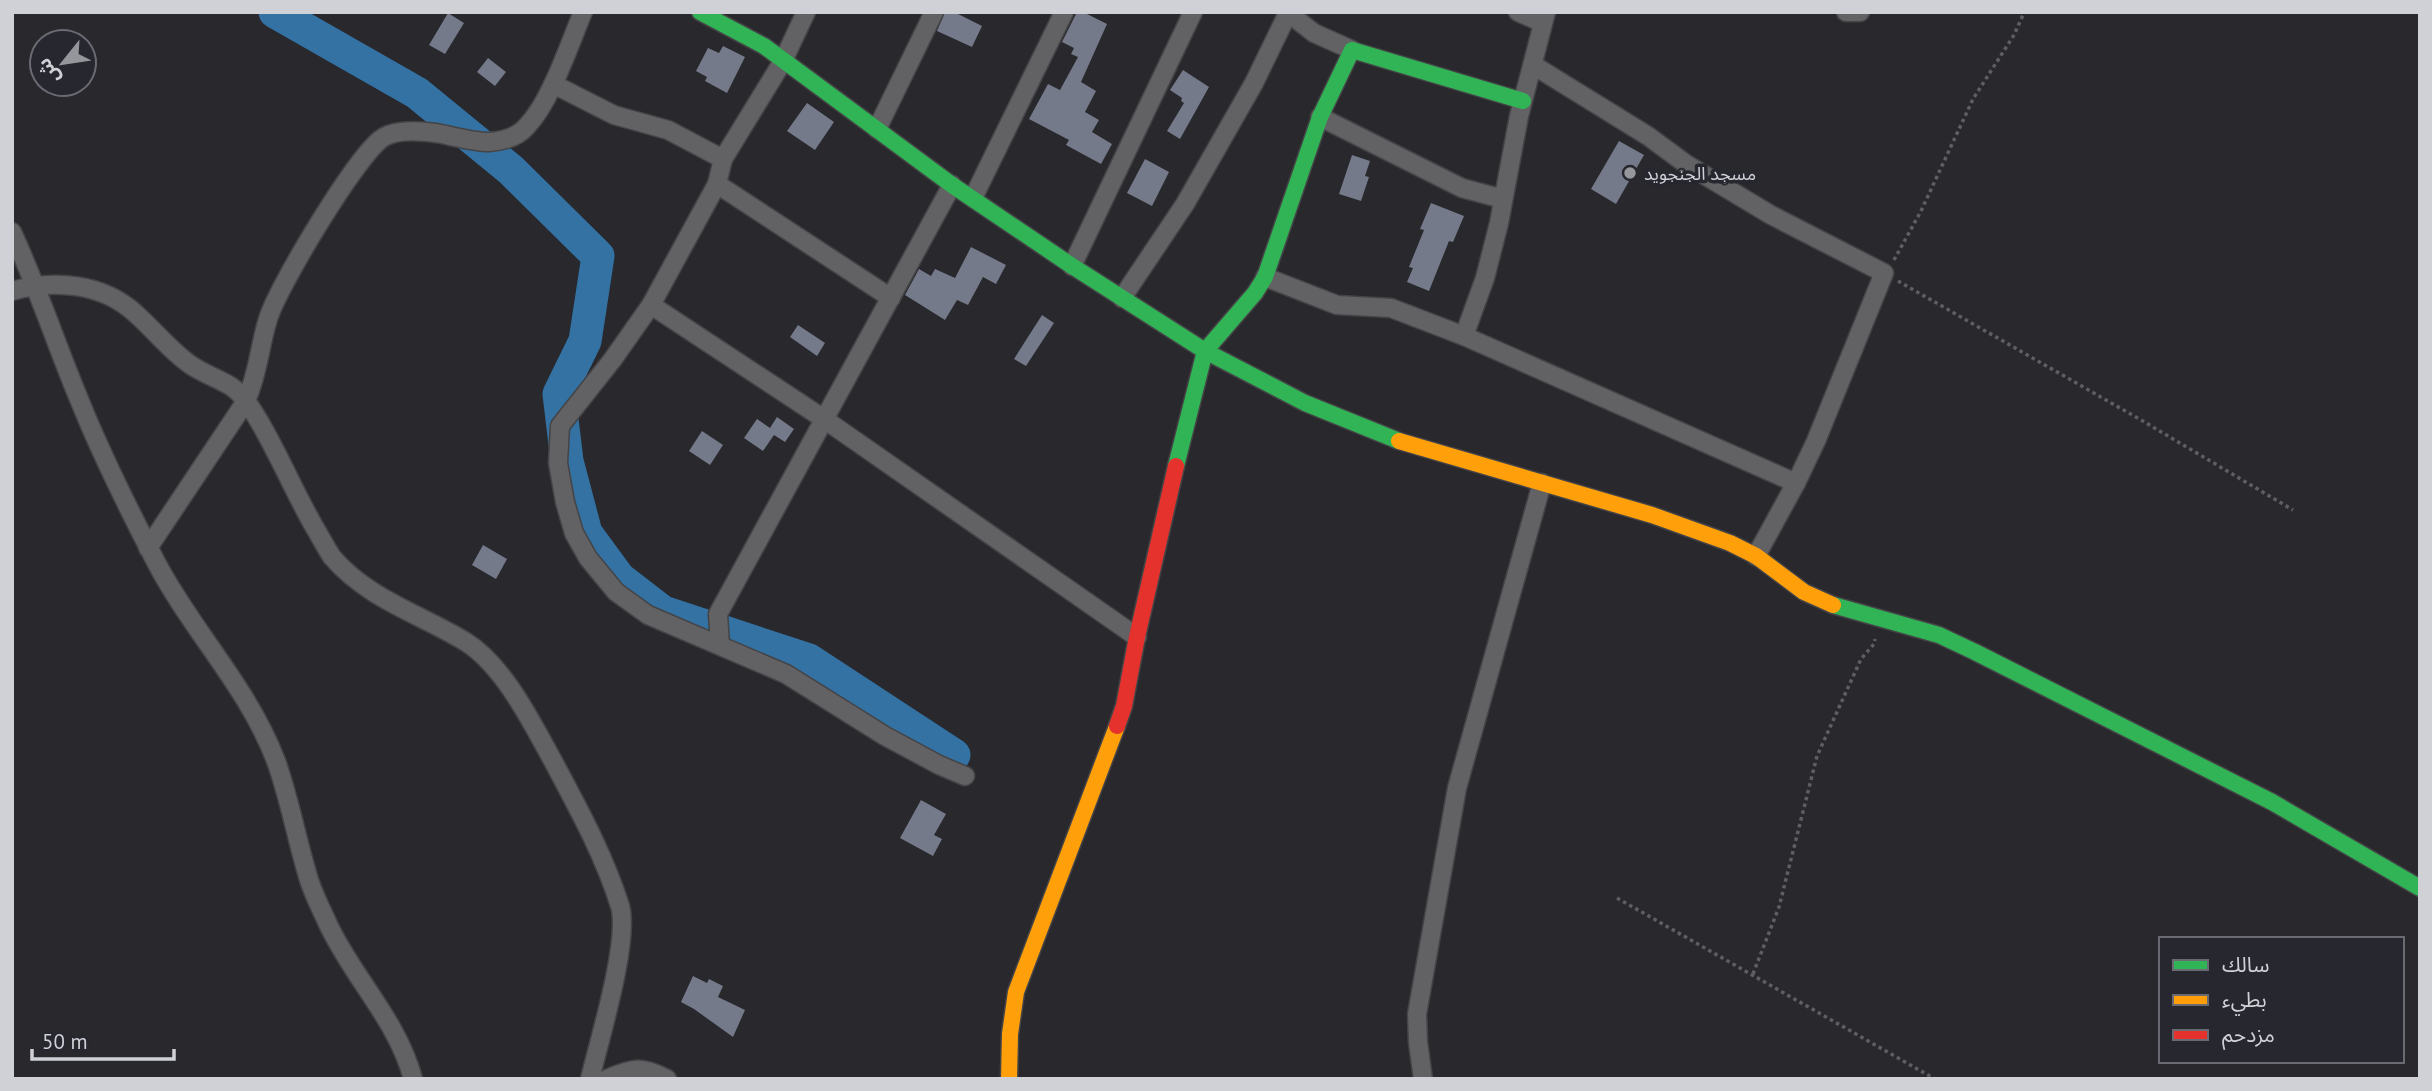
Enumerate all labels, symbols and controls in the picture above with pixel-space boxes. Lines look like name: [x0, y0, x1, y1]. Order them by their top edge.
north arrow: [28, 28, 98, 98]
text: ش: [31, 54, 65, 89]
place label: مسجد الجنجويد: [1644, 162, 1756, 185]
marker: مسجد الجنجويد: [1622, 165, 1638, 181]
legend: [2159, 937, 2404, 1063]
text: سالك: [2222, 951, 2269, 978]
text: بطيء: [2222, 986, 2267, 1016]
scale bar: [32, 1018, 173, 1062]
text: مزدحم: [2222, 1021, 2275, 1050]
text: 50 m: [42, 1028, 88, 1055]

